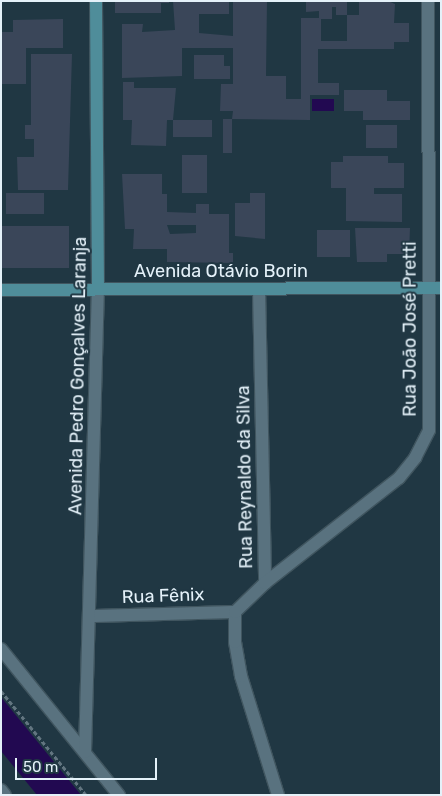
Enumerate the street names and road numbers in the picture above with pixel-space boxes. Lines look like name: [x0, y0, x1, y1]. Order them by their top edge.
street label: Avenida Pedro Gonçalves Laranja: [65, 237, 91, 515]
street label: Rua João José Pretti: [399, 241, 421, 417]
street label: Avenida Otávio Borin: [134, 260, 308, 282]
street label: Rua Reynaldo da Silva: [233, 385, 257, 569]
street label: Rua Fênix: [121, 584, 205, 608]

